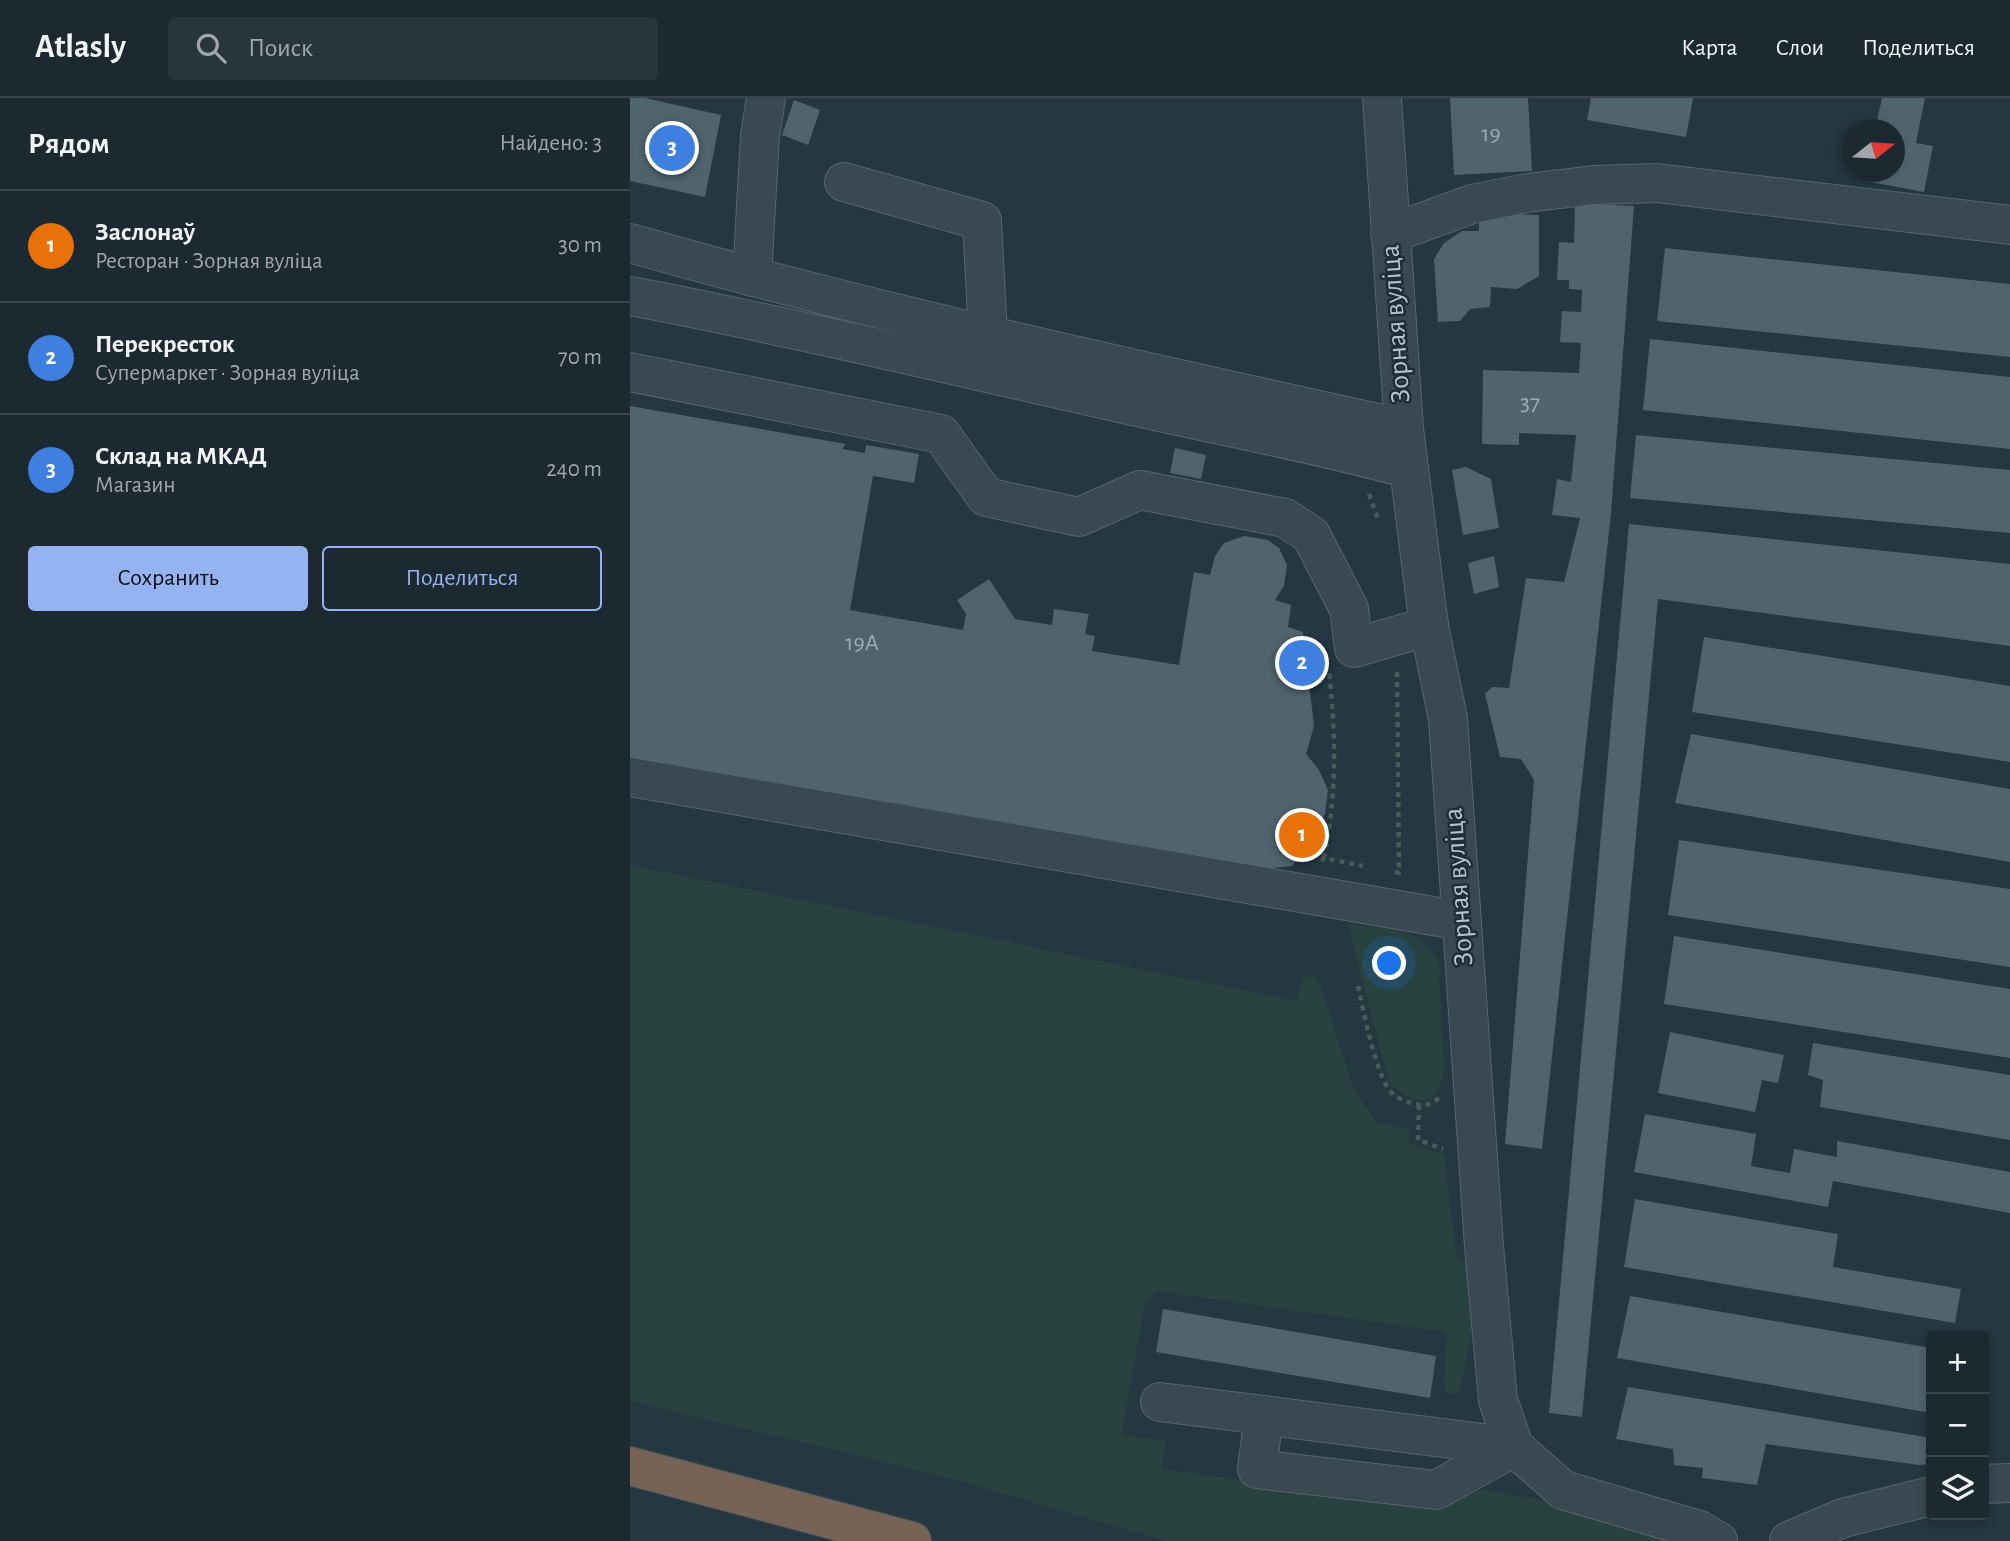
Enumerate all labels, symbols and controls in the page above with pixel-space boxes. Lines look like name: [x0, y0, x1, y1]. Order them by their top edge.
search box: [168, 17, 658, 80]
icon: search: [192, 29, 230, 67]
text: Atlasly: [35, 31, 126, 64]
text: Поиск: [248, 35, 313, 61]
text: Карта: [1681, 36, 1737, 60]
text: Слои: [1775, 36, 1824, 60]
text: Поделиться: [1862, 36, 1975, 60]
north arrow: [1842, 119, 1905, 182]
pin: 3: [649, 122, 695, 174]
house number: 19: [1481, 122, 1501, 146]
text: Рядом: [28, 129, 110, 159]
text: Найдено: 3: [500, 132, 602, 155]
text: Заслонаў: [95, 219, 195, 245]
text: 1: [47, 234, 55, 257]
text: 30 m: [558, 234, 602, 257]
street label: Зорная вуліца: [1376, 244, 1415, 404]
text: Ресторан · Зорная вуліца: [95, 250, 323, 273]
text: Перекресток: [95, 331, 235, 357]
text: 2: [46, 346, 56, 369]
text: 70 m: [558, 346, 602, 369]
text: Супермаркет · Зорная вуліца: [95, 362, 360, 385]
house number: 37: [1520, 391, 1540, 415]
text: Склад на МКАД: [95, 443, 267, 469]
text: 3: [46, 458, 56, 481]
text: 240 m: [546, 458, 602, 481]
text: Магазин: [95, 474, 176, 497]
button: Сохранить: [28, 546, 308, 611]
button: Поделиться: [322, 546, 602, 611]
house number: 19А: [845, 631, 879, 655]
pin: 2: [1279, 637, 1325, 689]
street label: Зорная вуліца: [1439, 807, 1478, 967]
pin: 1: [1279, 809, 1325, 861]
your location: [1372, 946, 1406, 980]
map controls: [1926, 1331, 1989, 1520]
button: +: [1926, 1331, 1989, 1394]
button: −: [1926, 1394, 1989, 1457]
button: layers: [1926, 1457, 1989, 1520]

